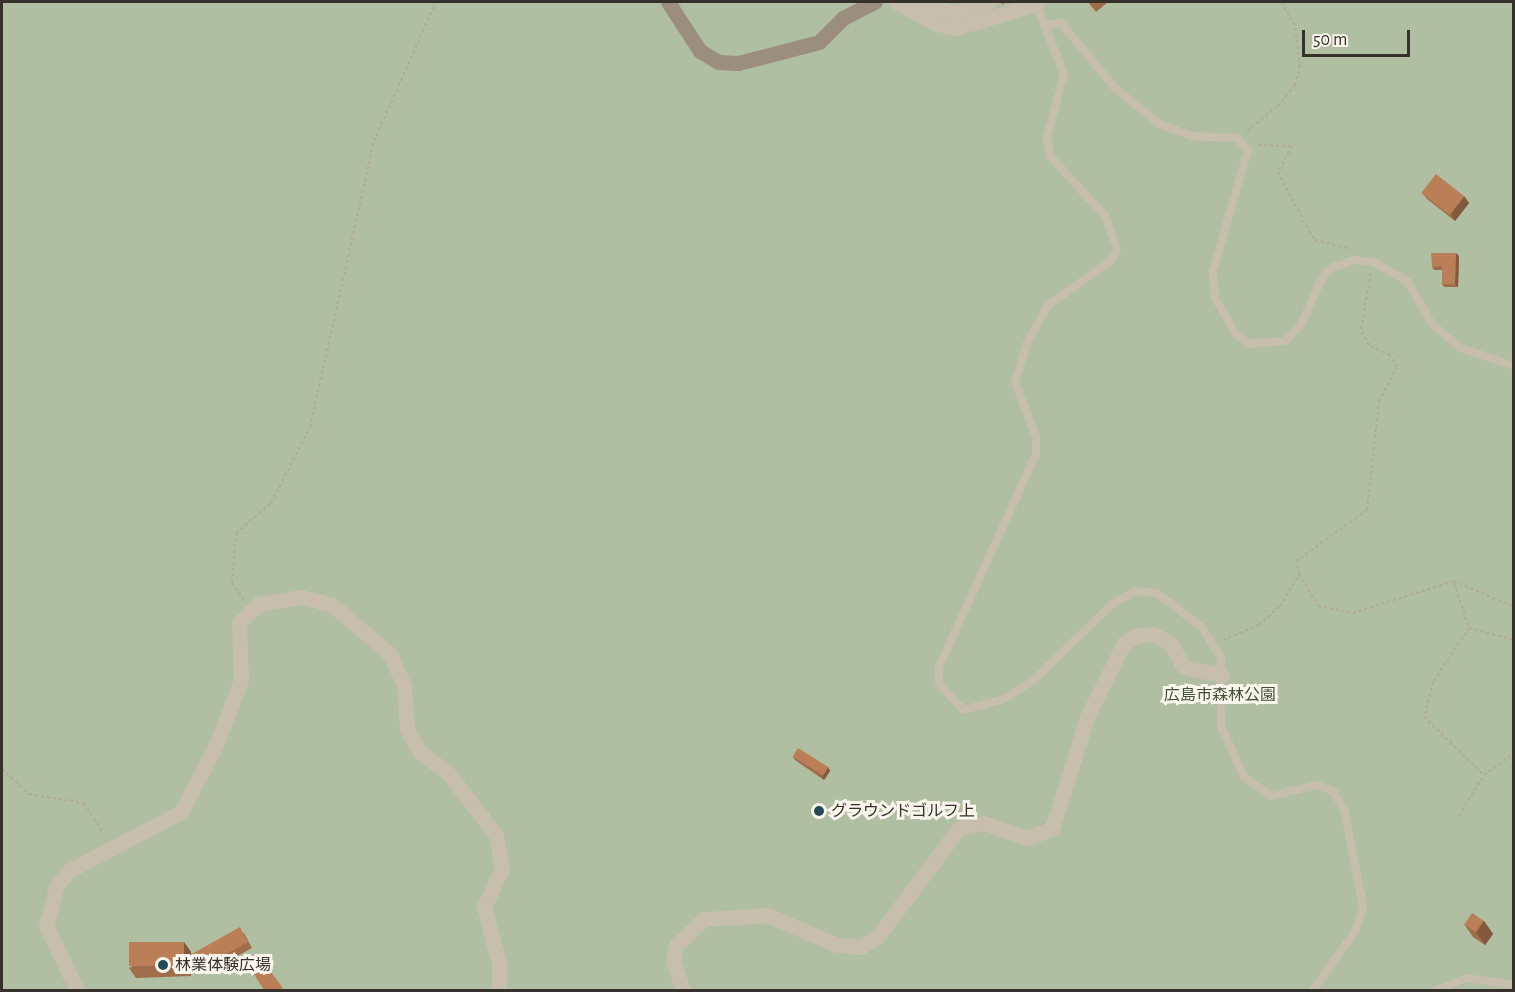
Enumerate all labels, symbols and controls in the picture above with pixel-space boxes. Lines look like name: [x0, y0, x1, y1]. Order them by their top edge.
scale bar: [1305, 18, 1413, 56]
text: 50 m: [1313, 31, 1347, 49]
park label: 広島市森林公園: [1164, 685, 1276, 705]
place label: グラウンドゴルフ上: [831, 801, 975, 821]
marker: グラウンドゴルフ上: [812, 804, 826, 818]
place label: 林業体験広場: [175, 955, 271, 975]
marker: 林業体験広場: [156, 958, 170, 972]

